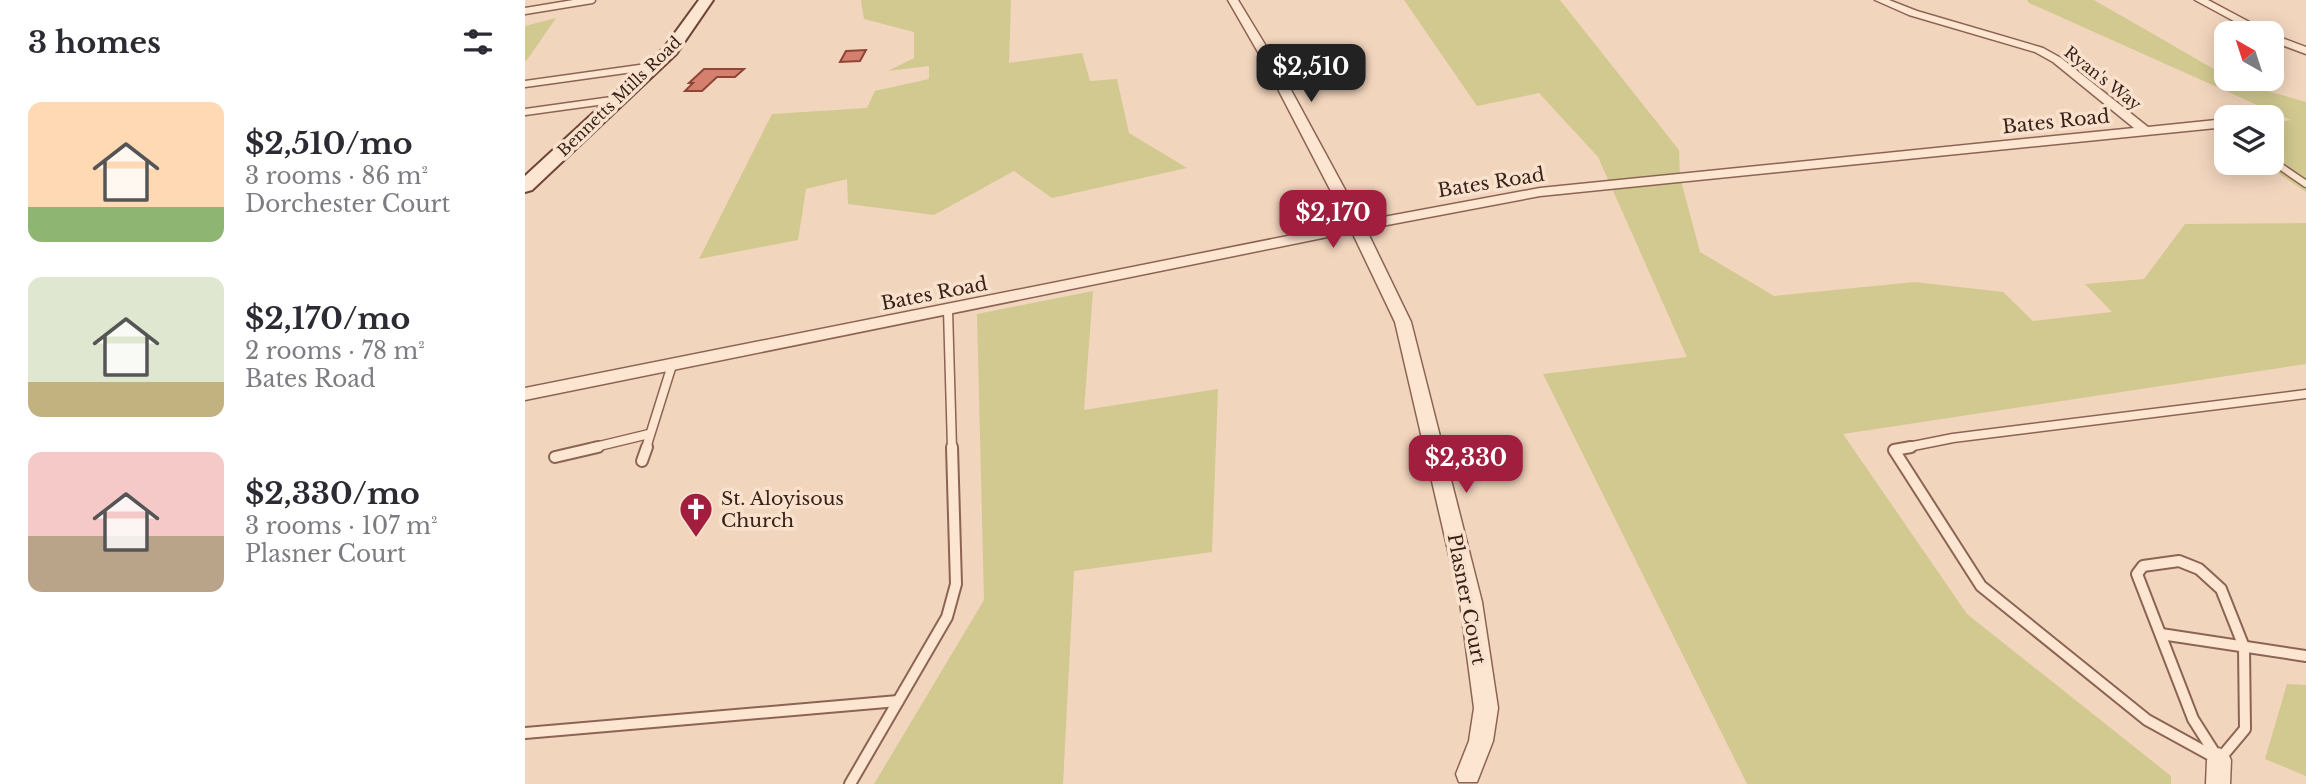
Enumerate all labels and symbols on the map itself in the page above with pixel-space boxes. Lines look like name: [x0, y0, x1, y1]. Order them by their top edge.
north arrow: [2214, 21, 2284, 91]
street label: Bennetts Mills Road: [553, 32, 685, 160]
street label: Ryan's Way: [2060, 42, 2146, 115]
pin: $2,510: [1254, 44, 1368, 104]
street label: Bates Road: [2001, 104, 2111, 139]
street label: Bates Road: [1436, 163, 1546, 202]
pin: $2,170: [1276, 190, 1390, 250]
street label: Bates Road: [879, 272, 989, 315]
pin: $2,330: [1409, 435, 1523, 495]
place label: St. Aloyisous Church: [721, 487, 844, 532]
church icon: St. Aloyisous Church: [677, 490, 715, 539]
street label: Plasner Court: [1443, 532, 1491, 667]

